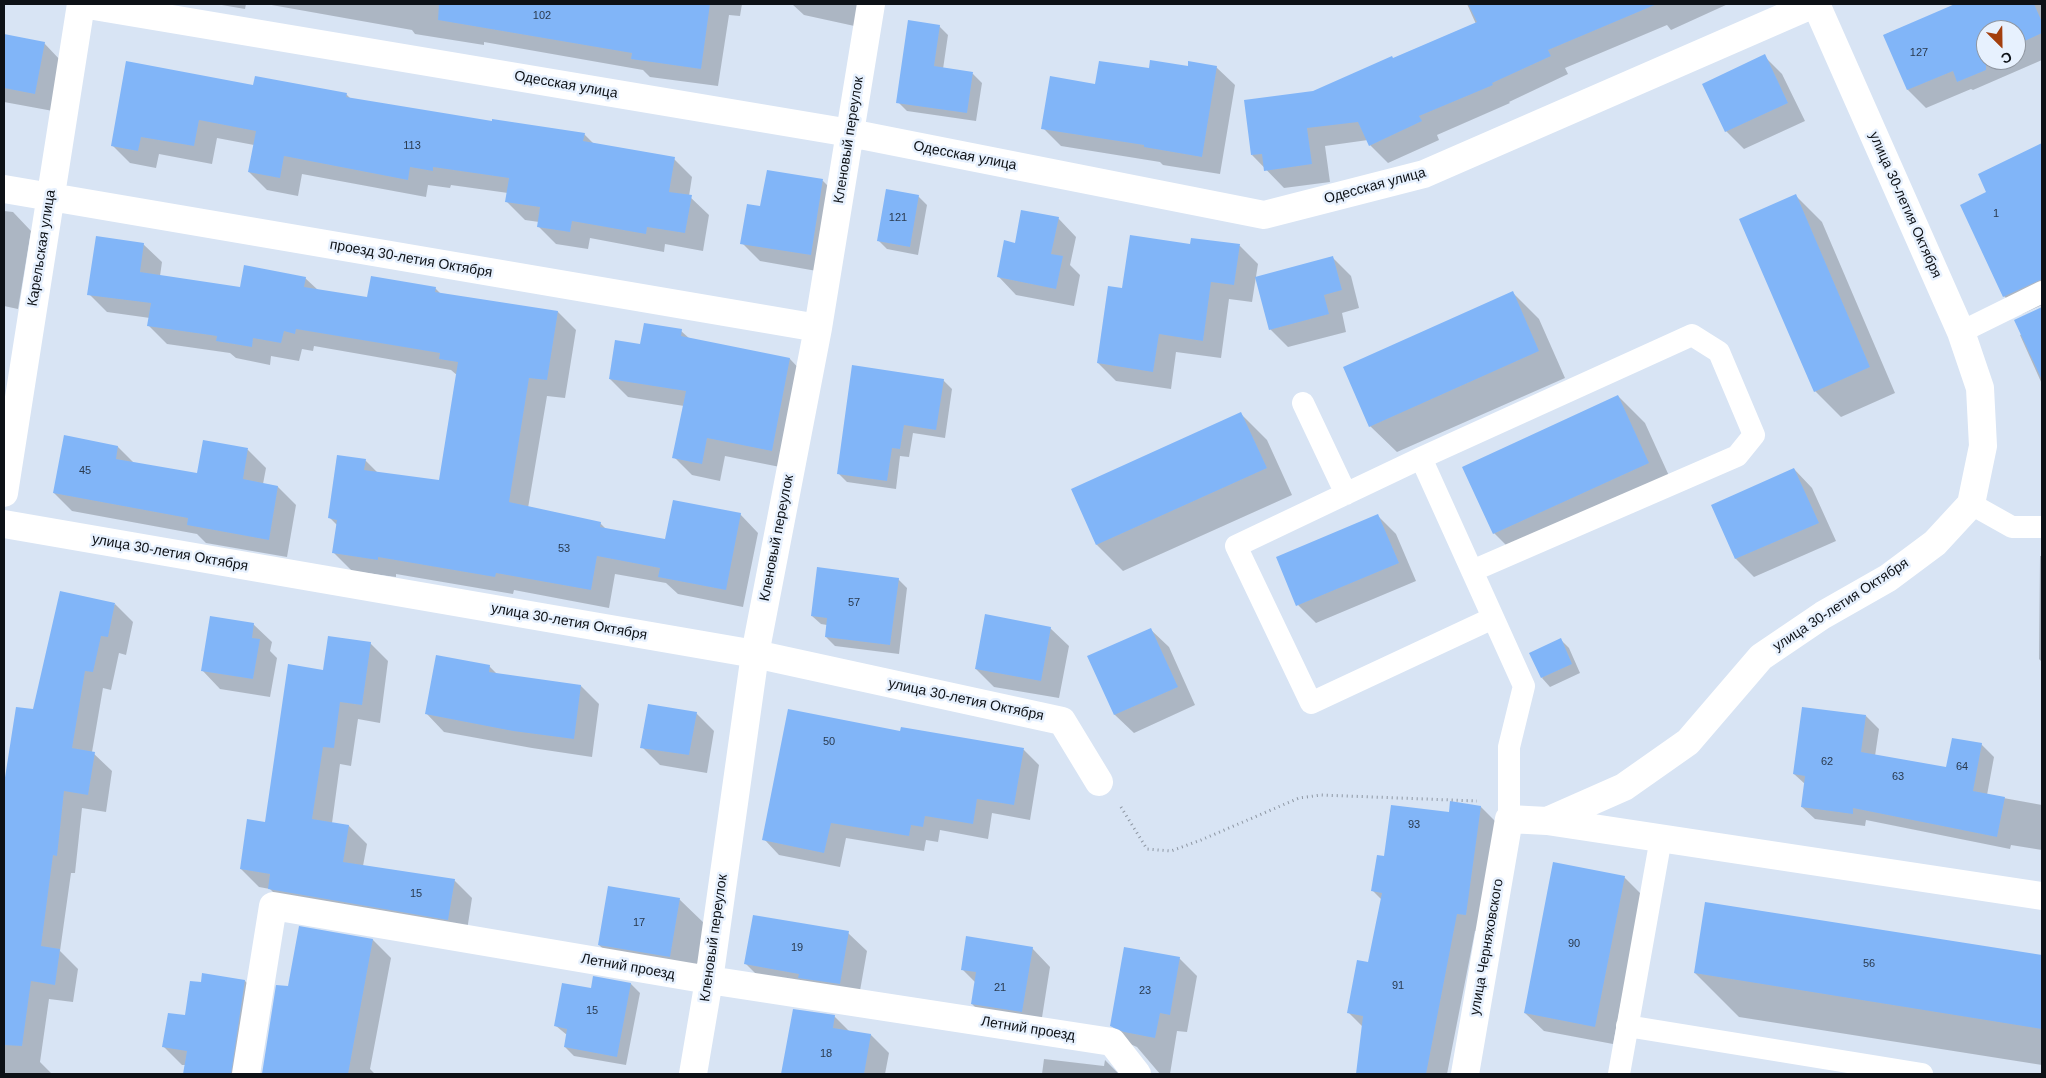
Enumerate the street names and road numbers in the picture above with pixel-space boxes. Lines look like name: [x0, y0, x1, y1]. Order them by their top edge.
street label: Одесская улица: [513, 68, 619, 102]
street label: Кленовый переулок: [831, 75, 867, 205]
street label: улица 30-летия Октября: [1865, 129, 1945, 281]
street label: Одесская улица: [912, 138, 1018, 174]
street label: Одесская улица: [1322, 164, 1428, 208]
street label: Карельская улица: [24, 189, 60, 307]
street label: проезд 30-летия Октября: [328, 236, 494, 282]
street label: Кленовый переулок: [756, 473, 798, 603]
street label: улица 30-летия Октября: [91, 531, 249, 575]
street label: улица 30-летия Октября: [1770, 555, 1912, 655]
street label: улица 30-летия Октября: [490, 600, 648, 644]
street label: улица 30-летия Октября: [887, 675, 1045, 725]
street label: Кленовый переулок: [697, 873, 731, 1003]
street label: улица Черняховского: [1467, 878, 1507, 1016]
street label: Летний проезд: [580, 950, 676, 984]
street label: Летний проезд: [980, 1013, 1076, 1045]

